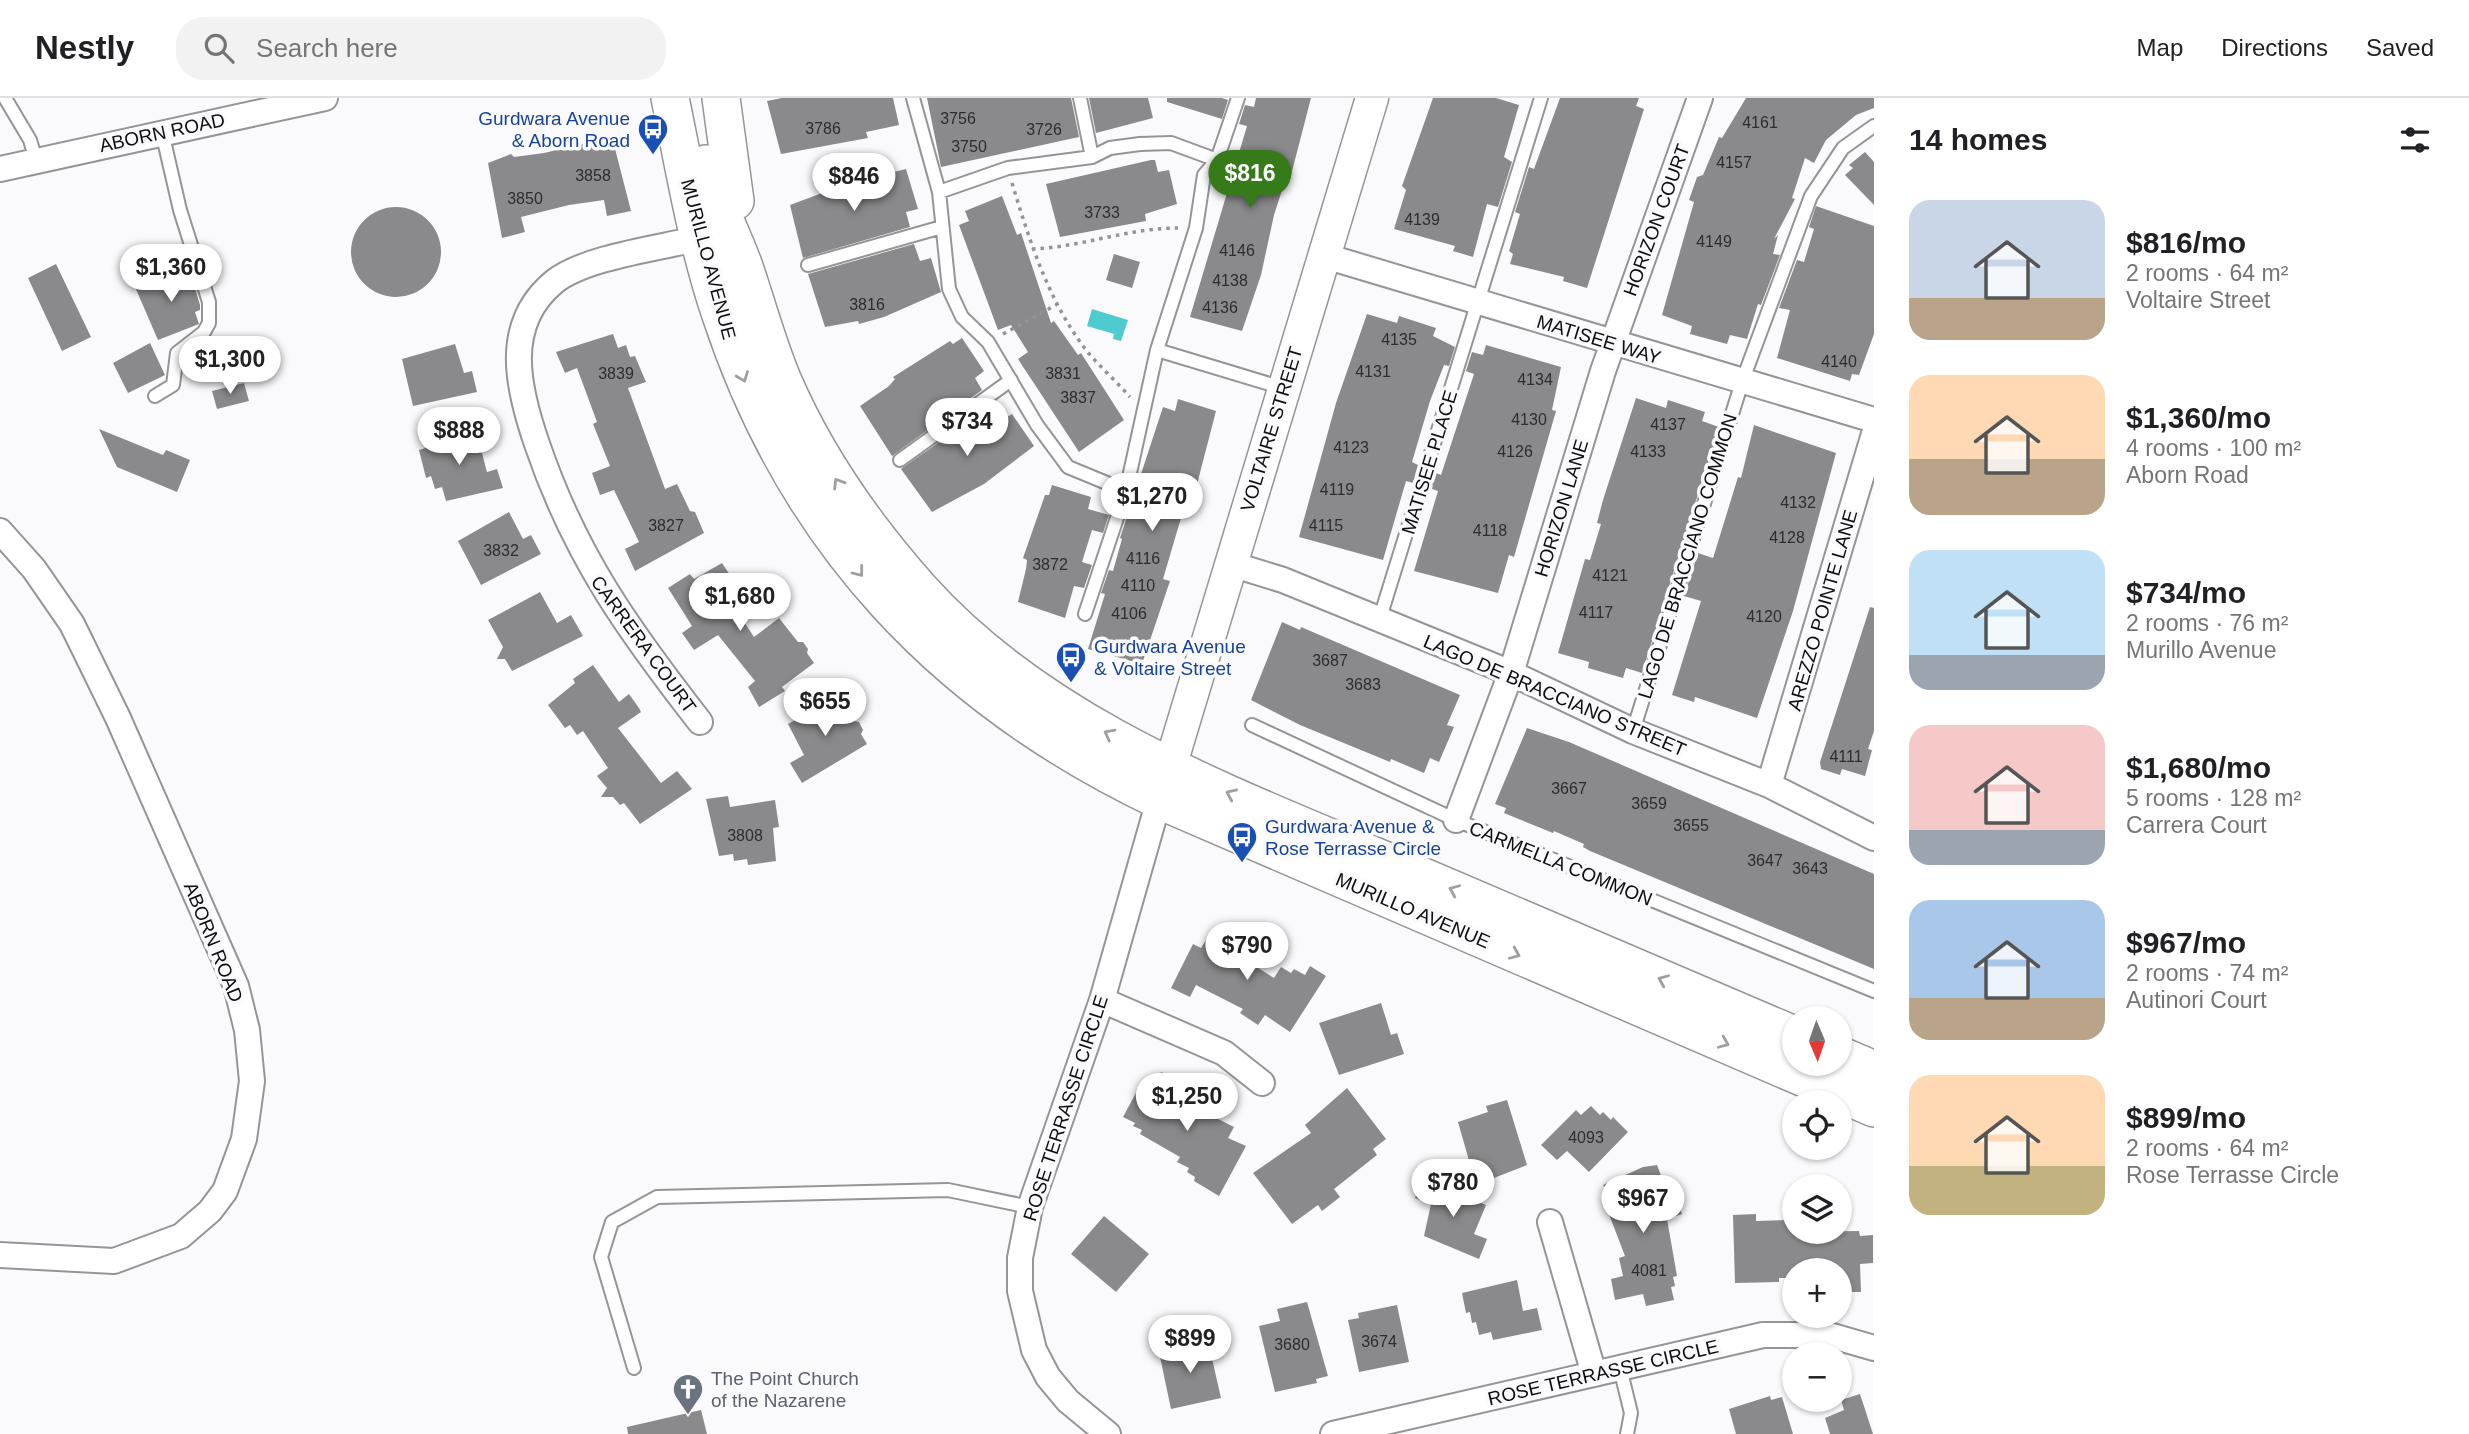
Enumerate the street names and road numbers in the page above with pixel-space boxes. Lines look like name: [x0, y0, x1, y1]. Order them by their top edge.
street label: ABORN ROAD: [97, 109, 227, 156]
street label: HORIZON COURT: [1619, 141, 1694, 299]
street label: MURILLO AVENUE: [677, 177, 740, 342]
street label: MATISEE WAY: [1534, 311, 1664, 368]
street label: VOLTAIRE STREET: [1236, 344, 1307, 514]
street label: MATISEE PLACE: [1398, 388, 1461, 537]
street label: LAGO DE BRACCIANO COMMON: [1634, 411, 1741, 701]
street label: HORIZON LANE: [1531, 437, 1592, 579]
street label: AREZZO POINTE LANE: [1784, 507, 1861, 713]
street label: CARRERA COURT: [587, 572, 701, 717]
street label: LAGO DE BRACCIANO STREET: [1420, 631, 1689, 761]
street label: CARMELLA COMMON: [1466, 817, 1655, 910]
street label: MURILLO AVENUE: [1333, 868, 1493, 952]
street label: ABORN ROAD: [180, 879, 247, 1005]
street label: ROSE TERRASSE CIRCLE: [1019, 993, 1112, 1224]
street label: ROSE TERRASSE CIRCLE: [1486, 1336, 1721, 1409]

